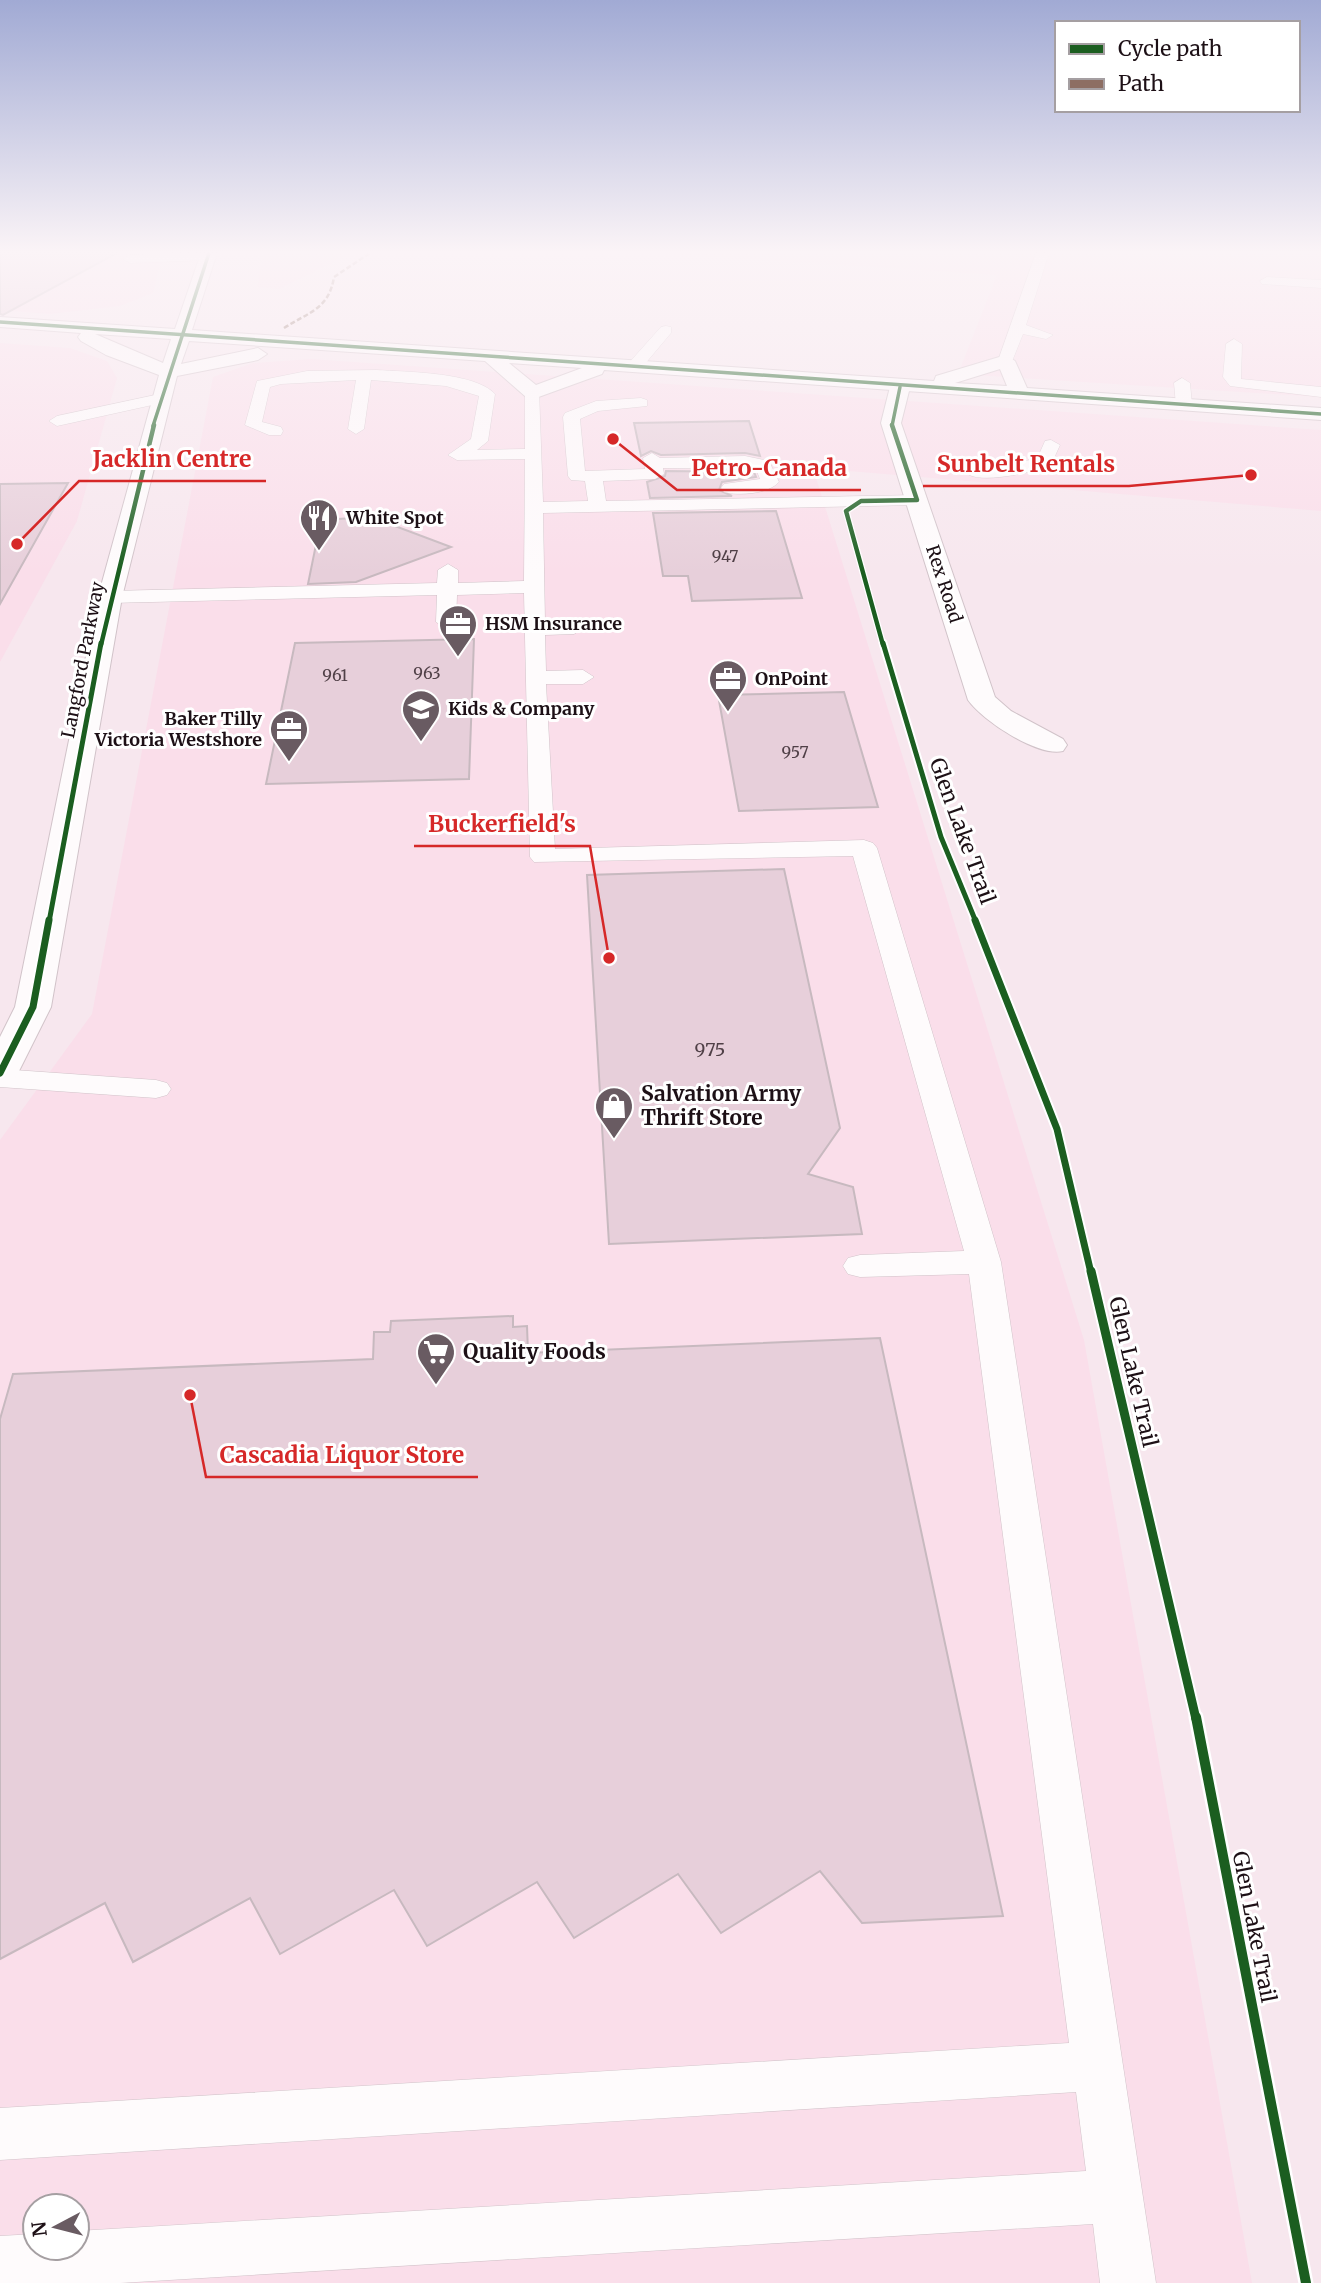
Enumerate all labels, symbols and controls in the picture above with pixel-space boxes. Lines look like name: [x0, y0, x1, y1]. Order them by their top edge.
legend: [1055, 21, 1300, 112]
text: Cycle path: [1118, 35, 1222, 62]
text: Path: [1118, 70, 1164, 97]
callout: Jacklin Centre: [79, 437, 266, 481]
callout: Sunbelt Rentals: [923, 442, 1129, 486]
text: Jacklin Centre: [92, 444, 251, 473]
callout: Petro-Canada: [677, 446, 861, 490]
text: Sunbelt Rentals: [937, 449, 1115, 478]
text: Petro-Canada: [691, 453, 847, 482]
restaurant icon: White Spot: [298, 497, 340, 552]
place label: White Spot: [345, 506, 445, 529]
street label: Rex Road: [921, 542, 968, 626]
house number: 947: [712, 546, 738, 566]
street label: Langford Parkway: [56, 579, 109, 740]
office icon: HSM Insurance: [437, 603, 479, 658]
place label: HSM Insurance: [485, 612, 622, 635]
office icon: OnPoint: [707, 658, 749, 713]
house number: 963: [413, 663, 441, 683]
house number: 961: [322, 665, 348, 685]
place label: OnPoint: [755, 667, 829, 690]
school or university icon: Kids & Company: [400, 688, 442, 743]
place label: Kids & Company: [448, 697, 595, 720]
place label: Baker Tilly Victoria Westshore: [94, 707, 262, 751]
office icon: Baker Tilly Victoria Westshore: [268, 708, 310, 763]
house number: 957: [781, 742, 809, 762]
street label: Glen Lake Trail: [924, 754, 1002, 908]
callout: Buckerfield's: [414, 802, 590, 846]
text: Buckerfield's: [428, 809, 576, 838]
house number: 975: [695, 1038, 725, 1061]
place label: Salvation Army Thrift Store: [641, 1080, 802, 1131]
shop icon: Salvation Army Thrift Store: [593, 1085, 635, 1140]
street label: Glen Lake Trail: [1103, 1294, 1164, 1450]
supermarket icon: Quality Foods: [415, 1331, 457, 1386]
place label: Quality Foods: [463, 1338, 606, 1365]
callout: Cascadia Liquor Store: [206, 1433, 478, 1477]
text: Cascadia Liquor Store: [220, 1440, 464, 1469]
street label: Glen Lake Trail: [1227, 1849, 1282, 2005]
north arrow: [21, 2192, 91, 2262]
text: N: [26, 2220, 52, 2238]

